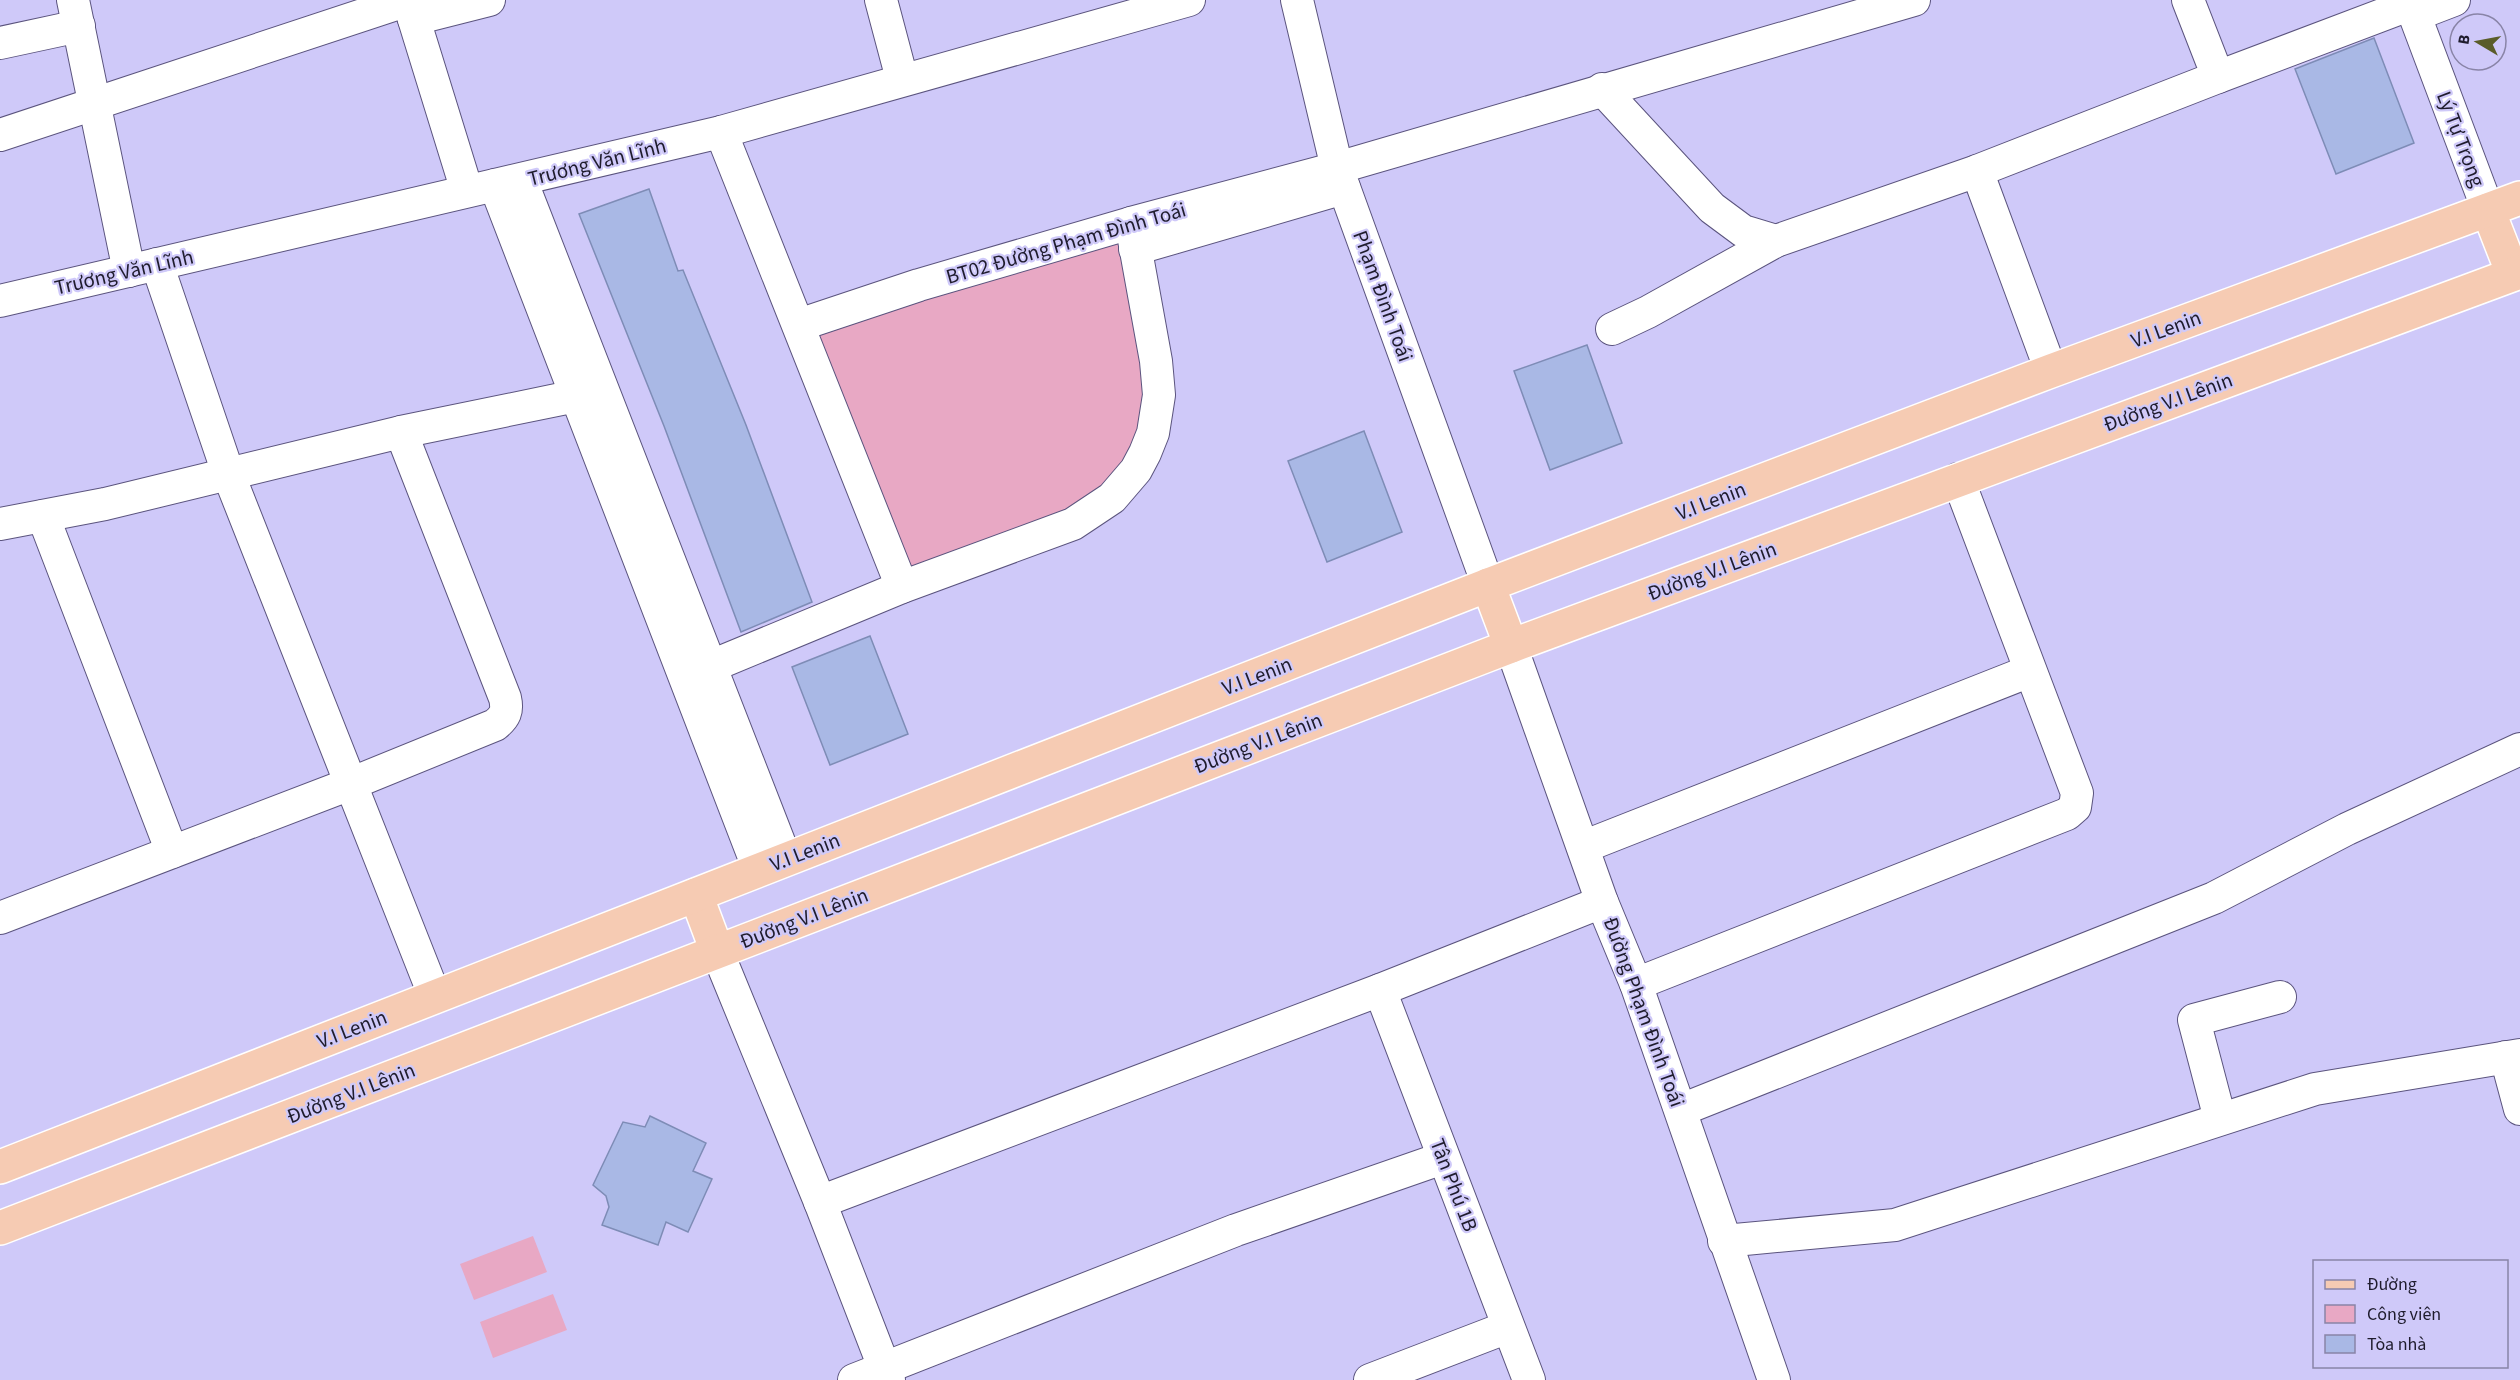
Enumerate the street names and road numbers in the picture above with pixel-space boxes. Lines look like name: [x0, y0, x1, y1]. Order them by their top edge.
street label: Lý Tự Trọng: [2429, 87, 2493, 192]
street label: Trương Văn Lĩnh: [525, 130, 669, 194]
street label: BT02 Đường Phạm Đình Toái: [942, 194, 1190, 292]
street label: Phạm Đình Toái: [1345, 226, 1421, 366]
street label: Trương Văn Lĩnh: [52, 241, 196, 303]
street label: V.I Lenin: [2127, 302, 2205, 356]
street label: Đường V.I Lênin: [2099, 365, 2237, 439]
street label: V.I Lenin: [1672, 474, 1750, 528]
street label: Đường V.I Lênin: [1643, 534, 1781, 608]
street label: V.I Lenin: [1218, 649, 1296, 703]
street label: Đường V.I Lênin: [1189, 705, 1327, 781]
street label: V.I Lenin: [766, 825, 844, 879]
street label: Đường V.I Lênin: [735, 880, 873, 956]
street label: Đường Phạm Đình Toái: [1596, 913, 1692, 1111]
street label: V.I Lenin: [313, 1002, 391, 1056]
street label: Đường V.I Lênin: [282, 1055, 420, 1131]
street label: Tân Phú 1B: [1422, 1134, 1486, 1236]

